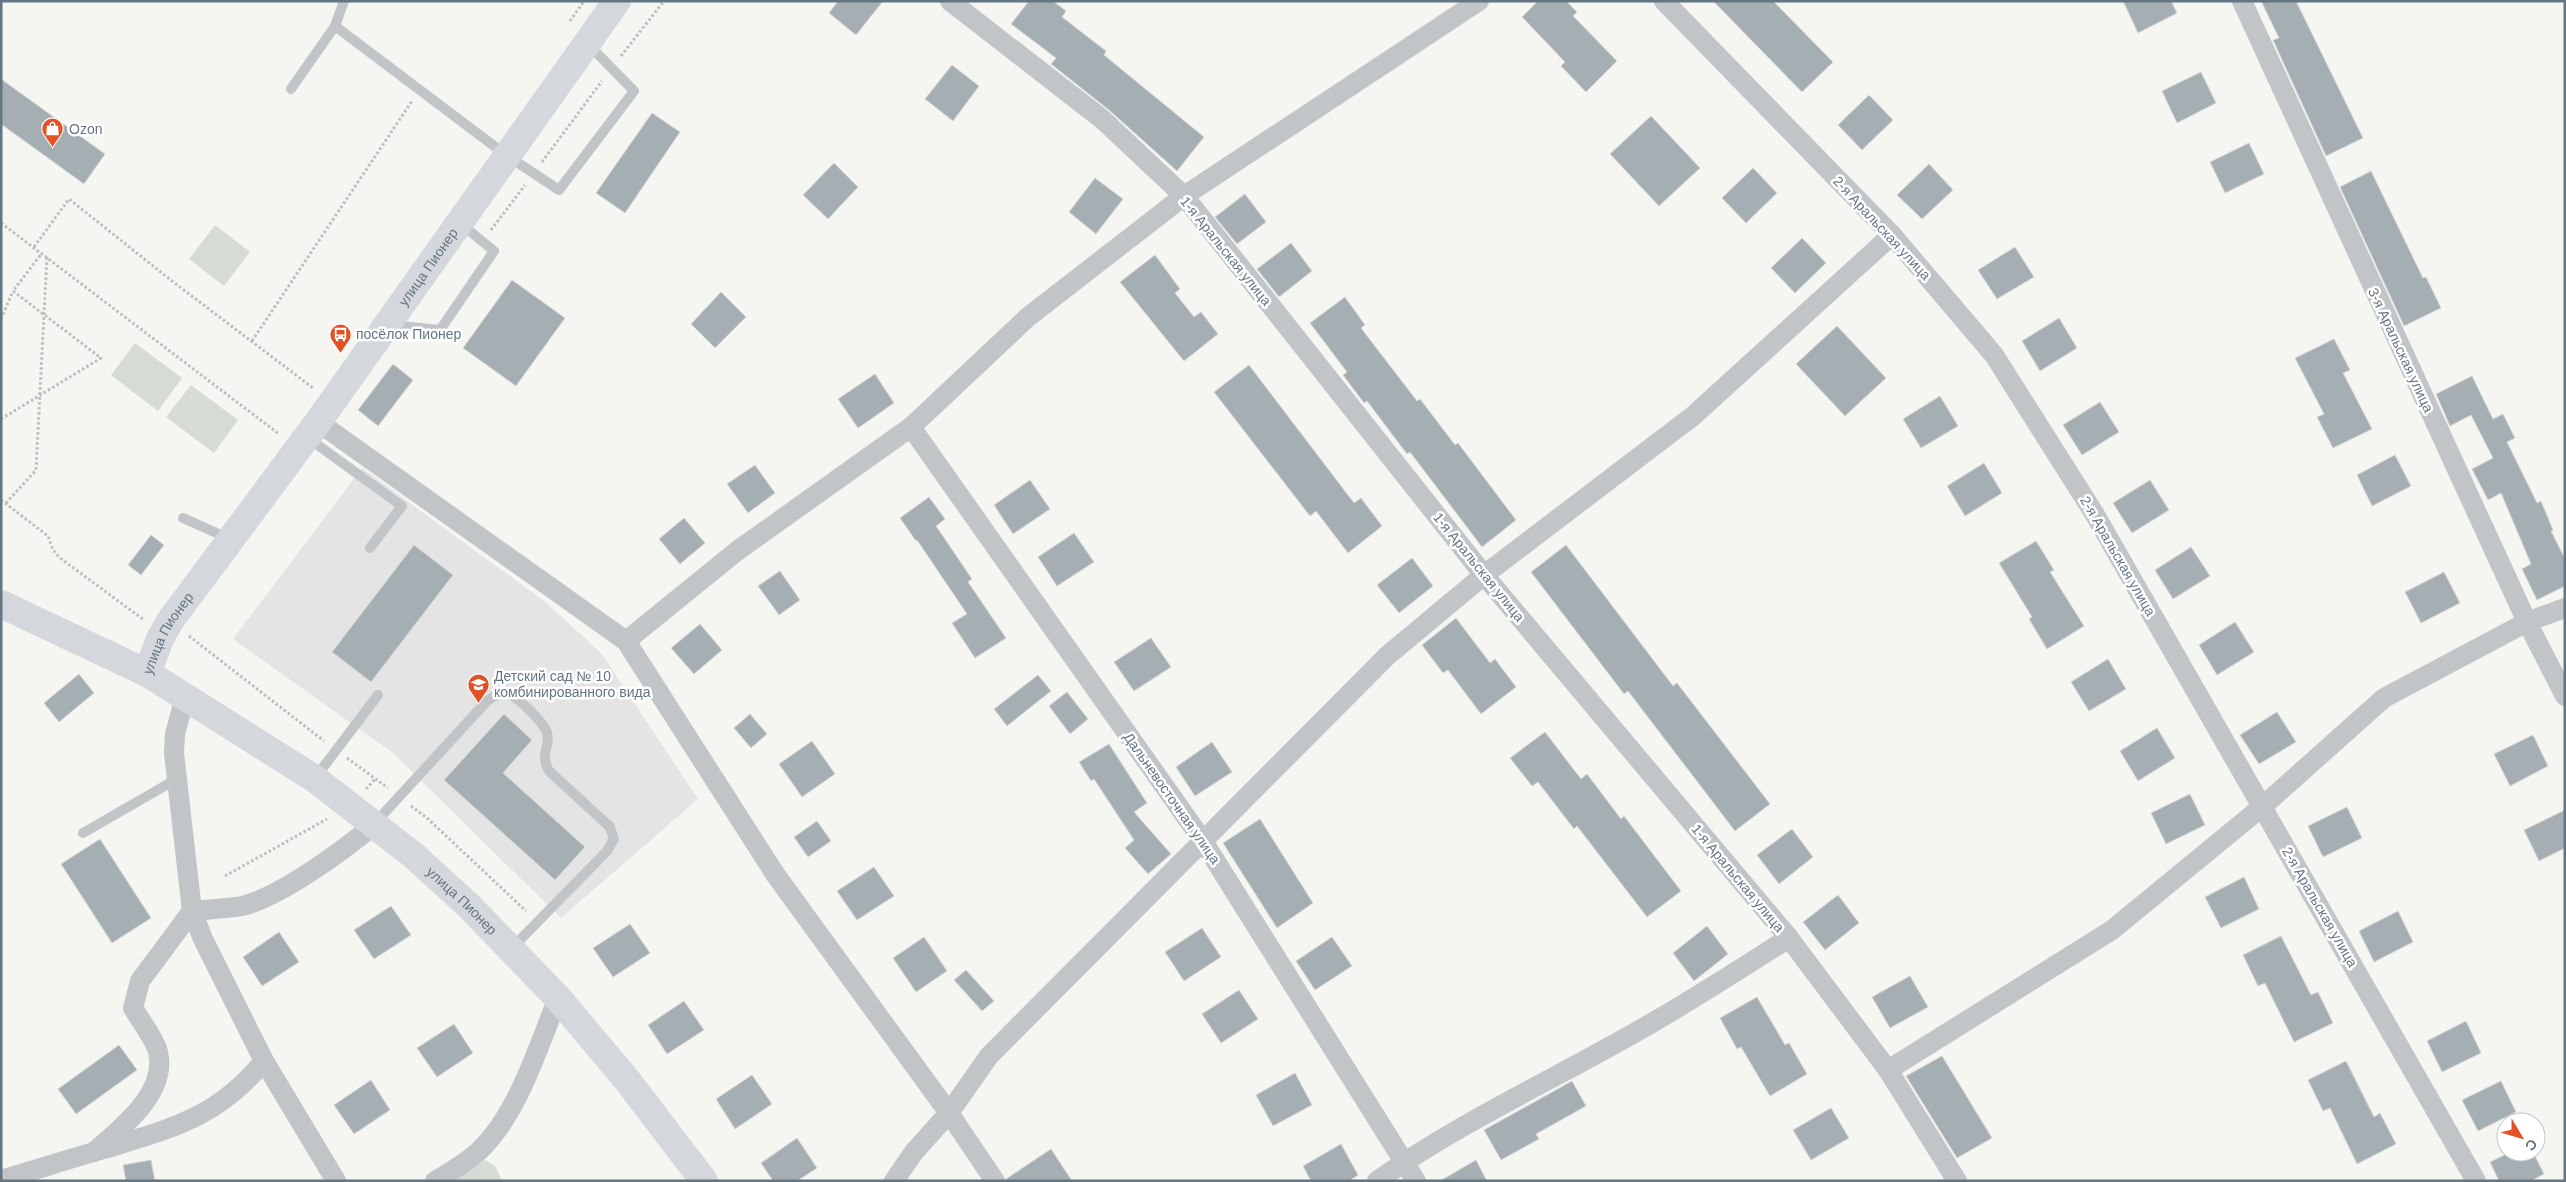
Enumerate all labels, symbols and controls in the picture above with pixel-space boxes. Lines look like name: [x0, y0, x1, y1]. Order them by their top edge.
shop icon: Ozon: [41, 117, 65, 148]
place label: Ozon: [69, 121, 102, 137]
street label: 2-я Аральская улица: [1830, 173, 1934, 283]
street label: 1-я Аральская улица: [1177, 193, 1275, 309]
street label: улица Пионер: [395, 225, 461, 309]
street label: 3-я Аральская улица: [2365, 285, 2437, 415]
bus stop icon: посёлок Пионер: [328, 322, 352, 353]
place label: посёлок Пионер: [356, 326, 461, 342]
street label: 2-я Аральская улица: [2077, 493, 2159, 619]
street label: 1-я Аральская улица: [1430, 509, 1528, 625]
street label: улица Пионер: [139, 589, 197, 677]
place label: Детский сад № 10 комбинированного вида: [494, 668, 651, 700]
school or university icon: Детский сад № 10 комбинированного вида: [466, 672, 490, 703]
street label: Дальневосточная улица: [1120, 729, 1224, 867]
street label: 1-я Аральская улица: [1688, 821, 1788, 935]
street label: 2-я Аральская улица: [2279, 844, 2361, 970]
street label: улица Пионер: [423, 863, 500, 938]
north arrow: [2496, 1112, 2546, 1162]
text: С: [2522, 1136, 2541, 1154]

